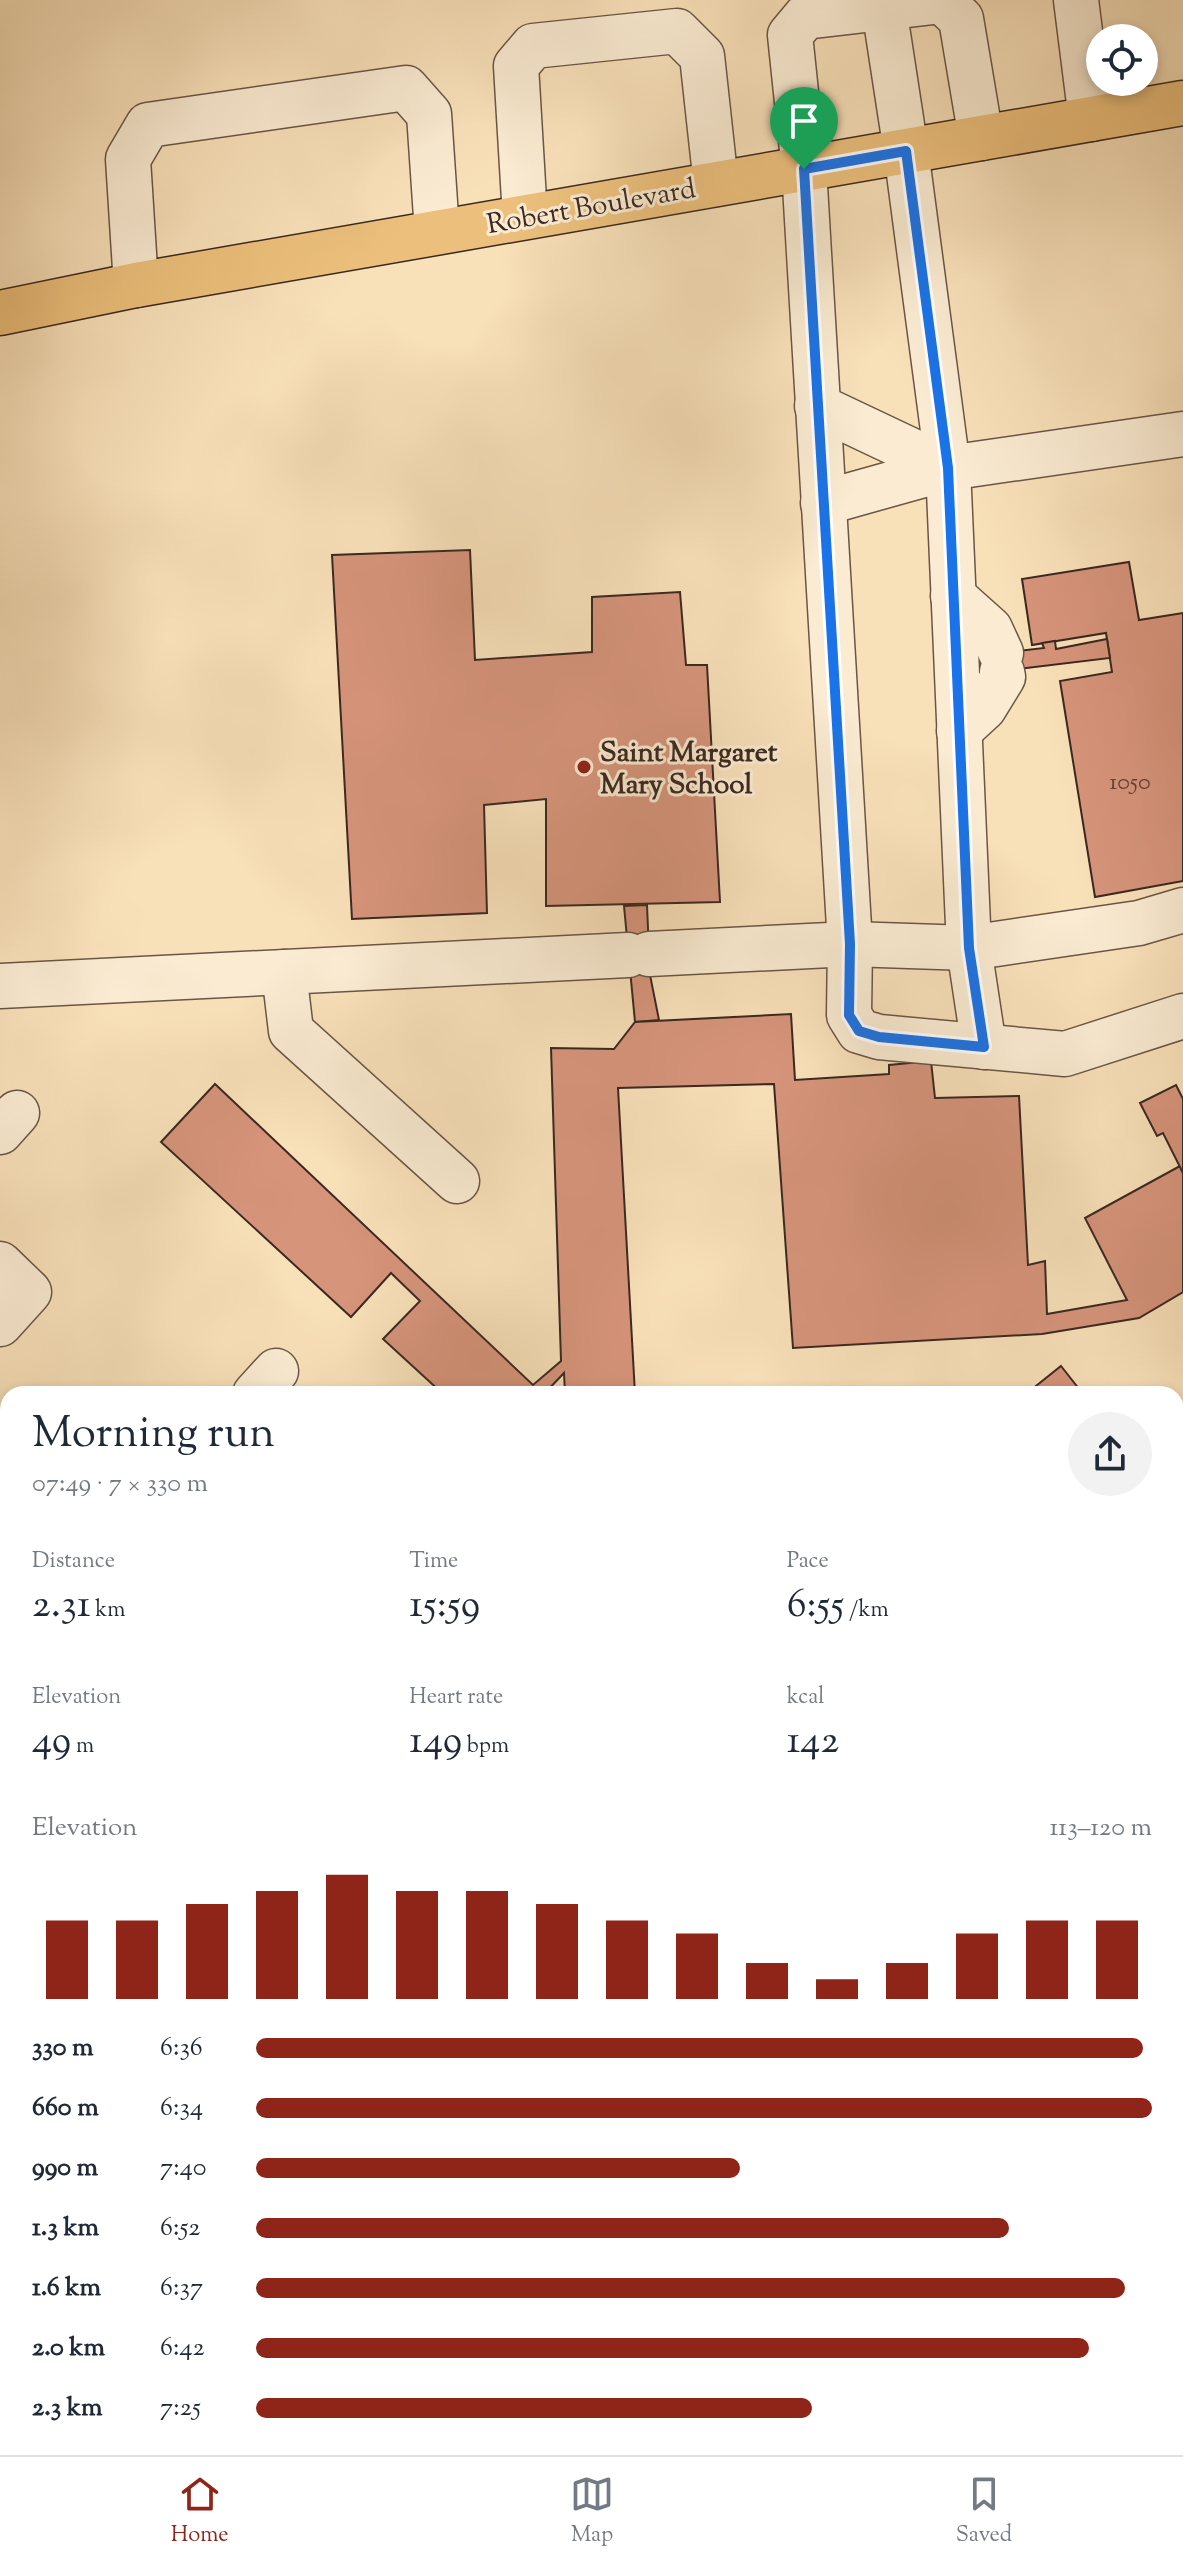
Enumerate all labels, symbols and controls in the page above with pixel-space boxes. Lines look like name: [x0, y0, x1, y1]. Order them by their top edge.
map controls: [1086, 24, 1158, 96]
button: locate: [1086, 24, 1158, 96]
pin: [770, 87, 838, 169]
icon: arrive: [782, 99, 826, 143]
street label: Robert Boulevard: [484, 170, 699, 246]
place label: Saint Margaret Mary School: [600, 734, 778, 806]
marker: Saint Margaret Mary School: [575, 758, 593, 776]
house number: 1050: [1109, 766, 1151, 800]
text: Morning run: [32, 1404, 275, 1467]
button: share: [1068, 1412, 1152, 1496]
text: 07:49 · 7 × 330 m: [32, 1466, 208, 1503]
text: Distance: [32, 1546, 115, 1578]
text: Time: [409, 1546, 458, 1578]
text: Pace: [787, 1546, 829, 1578]
text: 2.31: [32, 1578, 91, 1635]
text: 15:59: [409, 1578, 480, 1635]
text: 6:55: [787, 1578, 844, 1635]
text: km: [91, 1595, 125, 1627]
text: /km: [844, 1595, 889, 1627]
text: Elevation: [32, 1682, 121, 1714]
text: Heart rate: [409, 1682, 503, 1714]
text: kcal: [787, 1682, 824, 1714]
text: 49: [32, 1714, 71, 1771]
text: 149: [409, 1714, 462, 1771]
text: 142: [787, 1714, 839, 1771]
text: m: [71, 1731, 94, 1763]
text: bpm: [462, 1731, 509, 1763]
text: Elevation: [32, 1810, 137, 1847]
text: 113–120 m: [1050, 1810, 1152, 1847]
text: 330 m: [32, 2030, 94, 2067]
text: 6:36: [160, 2030, 203, 2067]
text: 660 m: [32, 2090, 99, 2127]
text: 6:34: [160, 2090, 203, 2127]
text: 990 m: [32, 2150, 98, 2187]
text: 7:40: [160, 2150, 206, 2187]
text: 1.3 km: [32, 2210, 99, 2247]
text: 6:52: [160, 2210, 200, 2247]
text: 1.6 km: [32, 2270, 101, 2307]
text: 6:37: [160, 2270, 203, 2307]
text: 2.0 km: [32, 2330, 105, 2367]
text: 6:42: [160, 2330, 205, 2367]
text: 2.3 km: [32, 2390, 102, 2427]
text: 7:25: [160, 2390, 201, 2427]
tab: Home: [171, 2472, 228, 2552]
tab: Map: [570, 2472, 614, 2552]
tab: Saved: [956, 2472, 1012, 2552]

